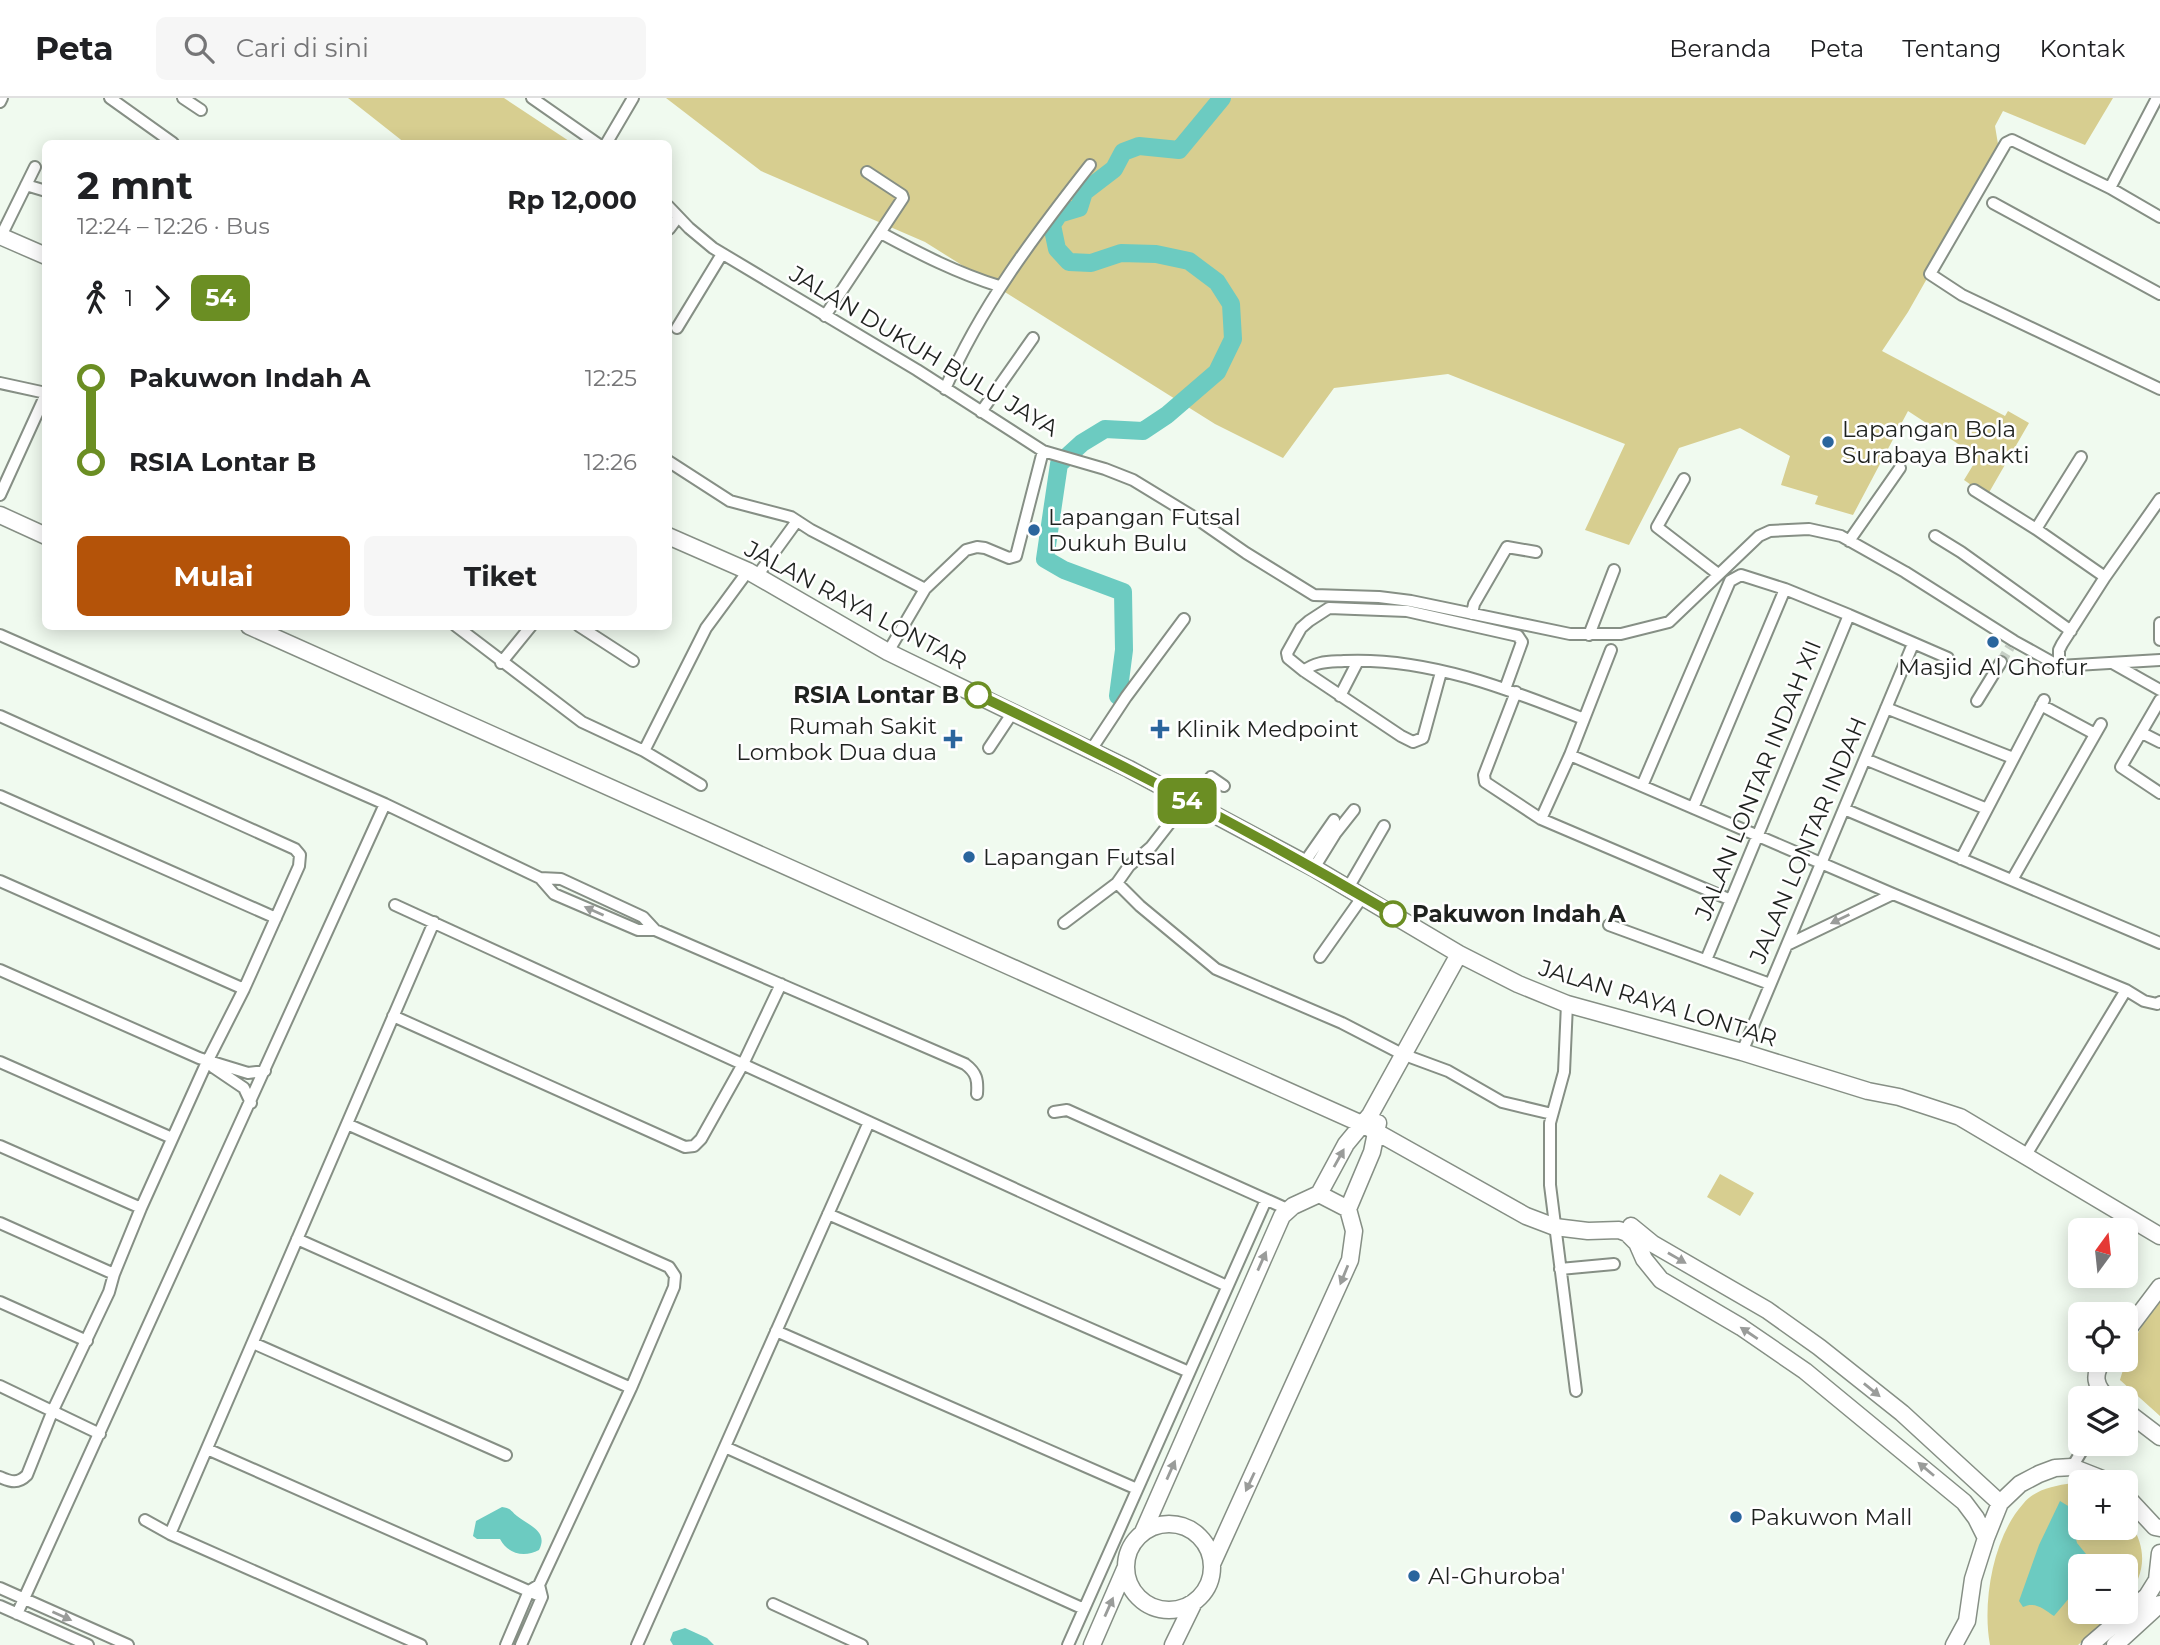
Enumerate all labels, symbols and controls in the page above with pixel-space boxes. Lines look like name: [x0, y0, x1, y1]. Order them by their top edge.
search box: [156, 17, 646, 80]
text: Peta: [35, 28, 114, 68]
icon: search: [180, 29, 218, 67]
text: Cari di sini: [236, 32, 369, 64]
text: Beranda: [1669, 34, 1771, 63]
text: Peta: [1809, 34, 1864, 63]
text: Tentang: [1902, 34, 2001, 63]
text: Kontak: [2039, 34, 2125, 63]
text: 2 mnt: [77, 162, 193, 209]
text: Rp 12,000: [507, 184, 637, 216]
text: 12:24 – 12:26 · Bus: [77, 212, 270, 240]
street label: JALAN DUKUH BULU JAYA: [784, 259, 1064, 443]
icon: walk: [77, 279, 115, 317]
icon: forward: [143, 279, 181, 317]
text: 54: [205, 283, 236, 312]
text: 1: [125, 284, 133, 312]
text: Pakuwon Indah A: [129, 362, 370, 394]
text: 12:25: [585, 364, 637, 392]
place label: Lapangan Bola Surabaya Bhakti: [1842, 415, 2029, 469]
marker: Lapangan Bola Surabaya Bhakti: [1820, 434, 1836, 450]
text: RSIA Lontar B: [129, 446, 316, 478]
text: 12:26: [584, 448, 637, 476]
place label: Lapangan Futsal Dukuh Bulu: [1048, 503, 1241, 557]
marker: Lapangan Futsal Dukuh Bulu: [1026, 522, 1042, 538]
street label: JALAN RAYA LONTAR: [739, 534, 972, 675]
button: Mulai: [77, 536, 350, 616]
button: Tiket: [364, 536, 637, 616]
marker: Masjid Al Ghofur: [1985, 634, 2001, 650]
street label: JALAN LONTAR INDAH XII: [1689, 636, 1827, 924]
place label: Masjid Al Ghofur: [1898, 653, 2088, 681]
place label: RSIA Lontar B: [793, 681, 959, 709]
marker: RSIA Lontar B: [965, 682, 991, 708]
place label: Rumah Sakit Lombok Dua dua: [736, 712, 937, 766]
street label: JALAN LONTAR INDAH: [1744, 713, 1872, 967]
place label: Klinik Medpoint: [1176, 715, 1359, 743]
marker: Klinik Medpoint: [1150, 719, 1170, 739]
marker: Rumah Sakit Lombok Dua dua: [943, 729, 963, 749]
line badge: 54: [1156, 778, 1218, 824]
text: 54: [1172, 786, 1202, 815]
place label: Lapangan Futsal: [983, 843, 1176, 871]
marker: Lapangan Futsal: [961, 849, 977, 865]
place label: Pakuwon Indah A: [1412, 900, 1626, 928]
marker: Pakuwon Indah A: [1380, 901, 1406, 927]
one-way arrow: [584, 905, 604, 917]
one-way arrow: [1830, 914, 1850, 925]
street label: JALAN RAYA LONTAR: [1535, 953, 1780, 1053]
one-way arrow: [1333, 1148, 1345, 1168]
north arrow: [2068, 1218, 2138, 1288]
map controls: [2068, 1218, 2138, 1624]
one-way arrow: [1256, 1251, 1268, 1271]
one-way arrow: [1668, 1252, 1687, 1265]
one-way arrow: [1338, 1264, 1349, 1285]
button: locate: [2068, 1302, 2138, 1372]
one-way arrow: [1739, 1326, 1759, 1339]
one-way arrow: [1863, 1382, 1881, 1397]
button: layers: [2068, 1386, 2138, 1456]
one-way arrow: [1166, 1459, 1177, 1480]
one-way arrow: [1917, 1462, 1934, 1477]
button: +: [2068, 1470, 2138, 1540]
one-way arrow: [1244, 1472, 1255, 1492]
place label: Pakuwon Mall: [1750, 1503, 1913, 1531]
marker: Pakuwon Mall: [1728, 1509, 1744, 1525]
button: −: [2068, 1554, 2138, 1624]
place label: Al-Ghuroba': [1428, 1562, 1566, 1590]
marker: Al-Ghuroba': [1406, 1568, 1422, 1584]
one-way arrow: [1103, 1597, 1115, 1617]
one-way arrow: [52, 1611, 73, 1622]

